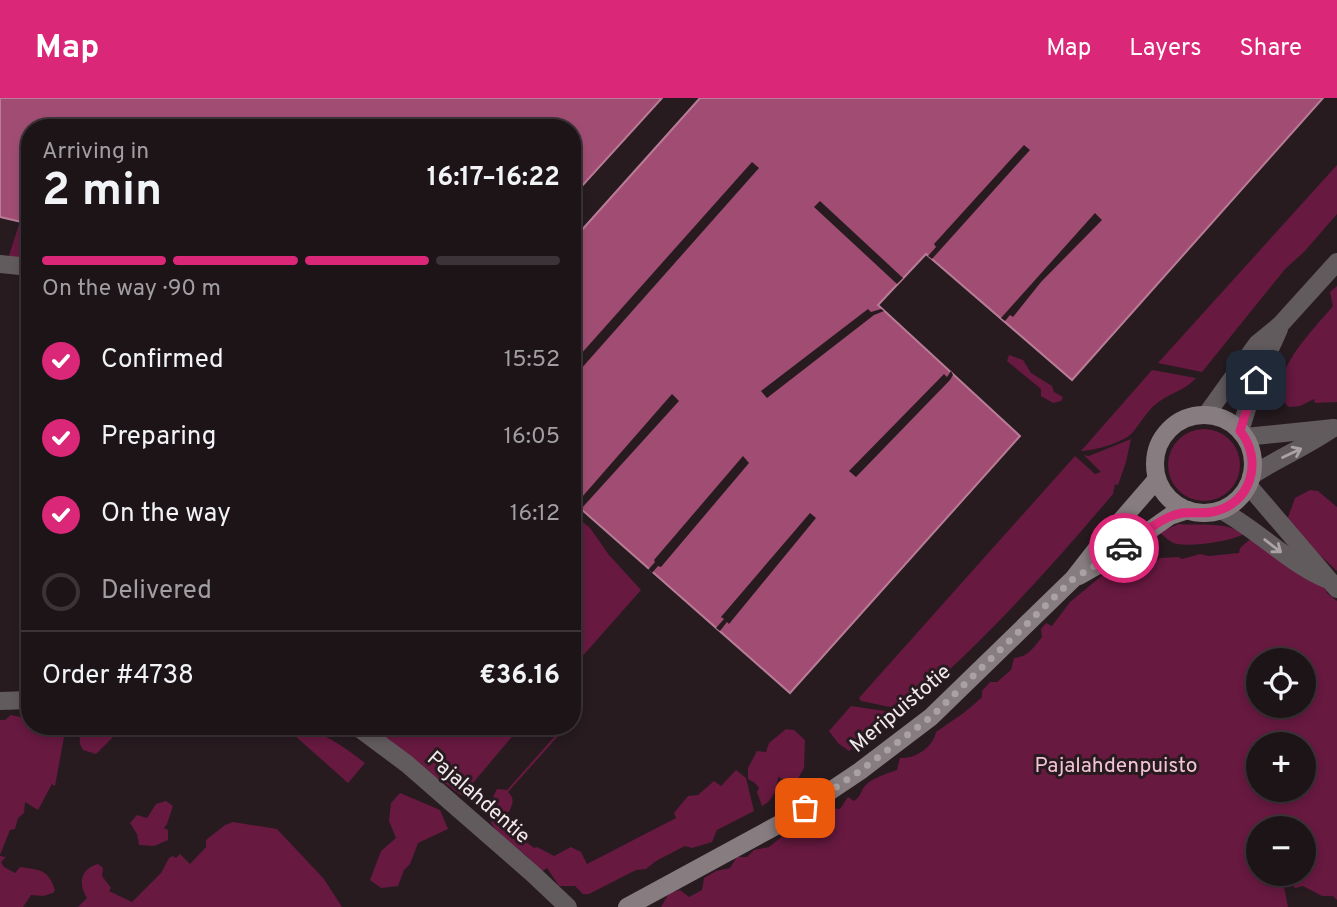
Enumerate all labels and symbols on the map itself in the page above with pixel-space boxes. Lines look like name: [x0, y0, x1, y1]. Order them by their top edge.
pin: [1226, 350, 1286, 410]
one-way arrow: [1281, 446, 1303, 459]
courier: [1089, 513, 1159, 583]
one-way arrow: [1264, 538, 1282, 553]
street label: Meripuistotie: [845, 659, 957, 759]
street label: Pajalahdentie: [421, 746, 535, 850]
park label: Pajalahdenpuisto: [1034, 753, 1198, 780]
pin: [775, 778, 835, 838]

